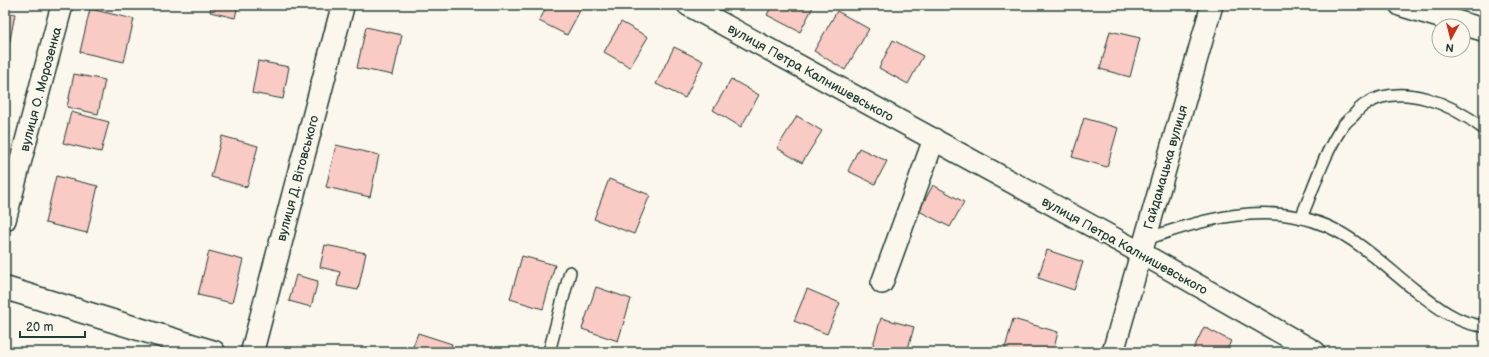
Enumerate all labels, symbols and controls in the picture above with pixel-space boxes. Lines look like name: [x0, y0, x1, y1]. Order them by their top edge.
north arrow: [1431, 18, 1471, 58]
street label: вулиця Петра Калнишевського: [725, 20, 896, 125]
street label: вулиця О. Морозенка: [17, 25, 65, 153]
text: N: [1445, 40, 1455, 54]
street label: Гайдамацька вулиця: [1141, 103, 1191, 231]
street label: вулиця Д. Вітовського: [273, 113, 323, 243]
street label: вулиця Петра Калнишевського: [1039, 193, 1210, 298]
scale bar: [20, 313, 85, 339]
text: 20 m: [26, 320, 53, 335]

